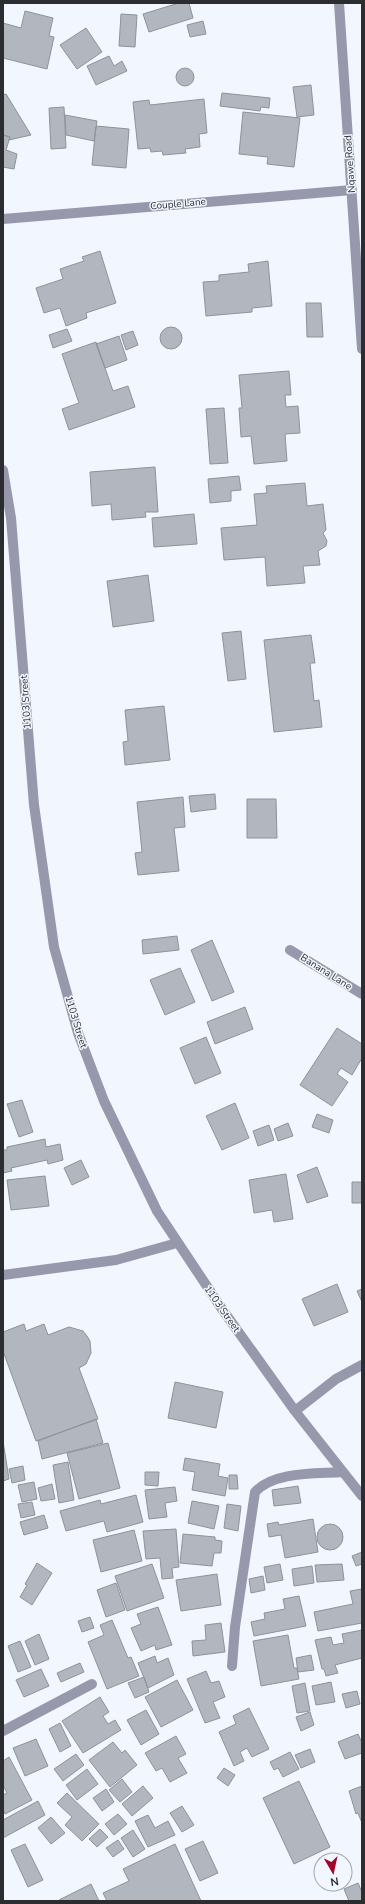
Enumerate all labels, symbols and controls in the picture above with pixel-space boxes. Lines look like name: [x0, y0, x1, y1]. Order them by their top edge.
street label: Nqawe Road: [341, 134, 359, 193]
street label: Couple Lane: [150, 195, 206, 213]
street label: 1103 Street: [17, 674, 35, 729]
street label: Banana Lane: [298, 951, 354, 993]
street label: 1103 Street: [61, 994, 91, 1050]
street label: 1103 Street: [201, 1283, 243, 1335]
north arrow: [313, 1852, 353, 1892]
text: N: [329, 1873, 340, 1889]

